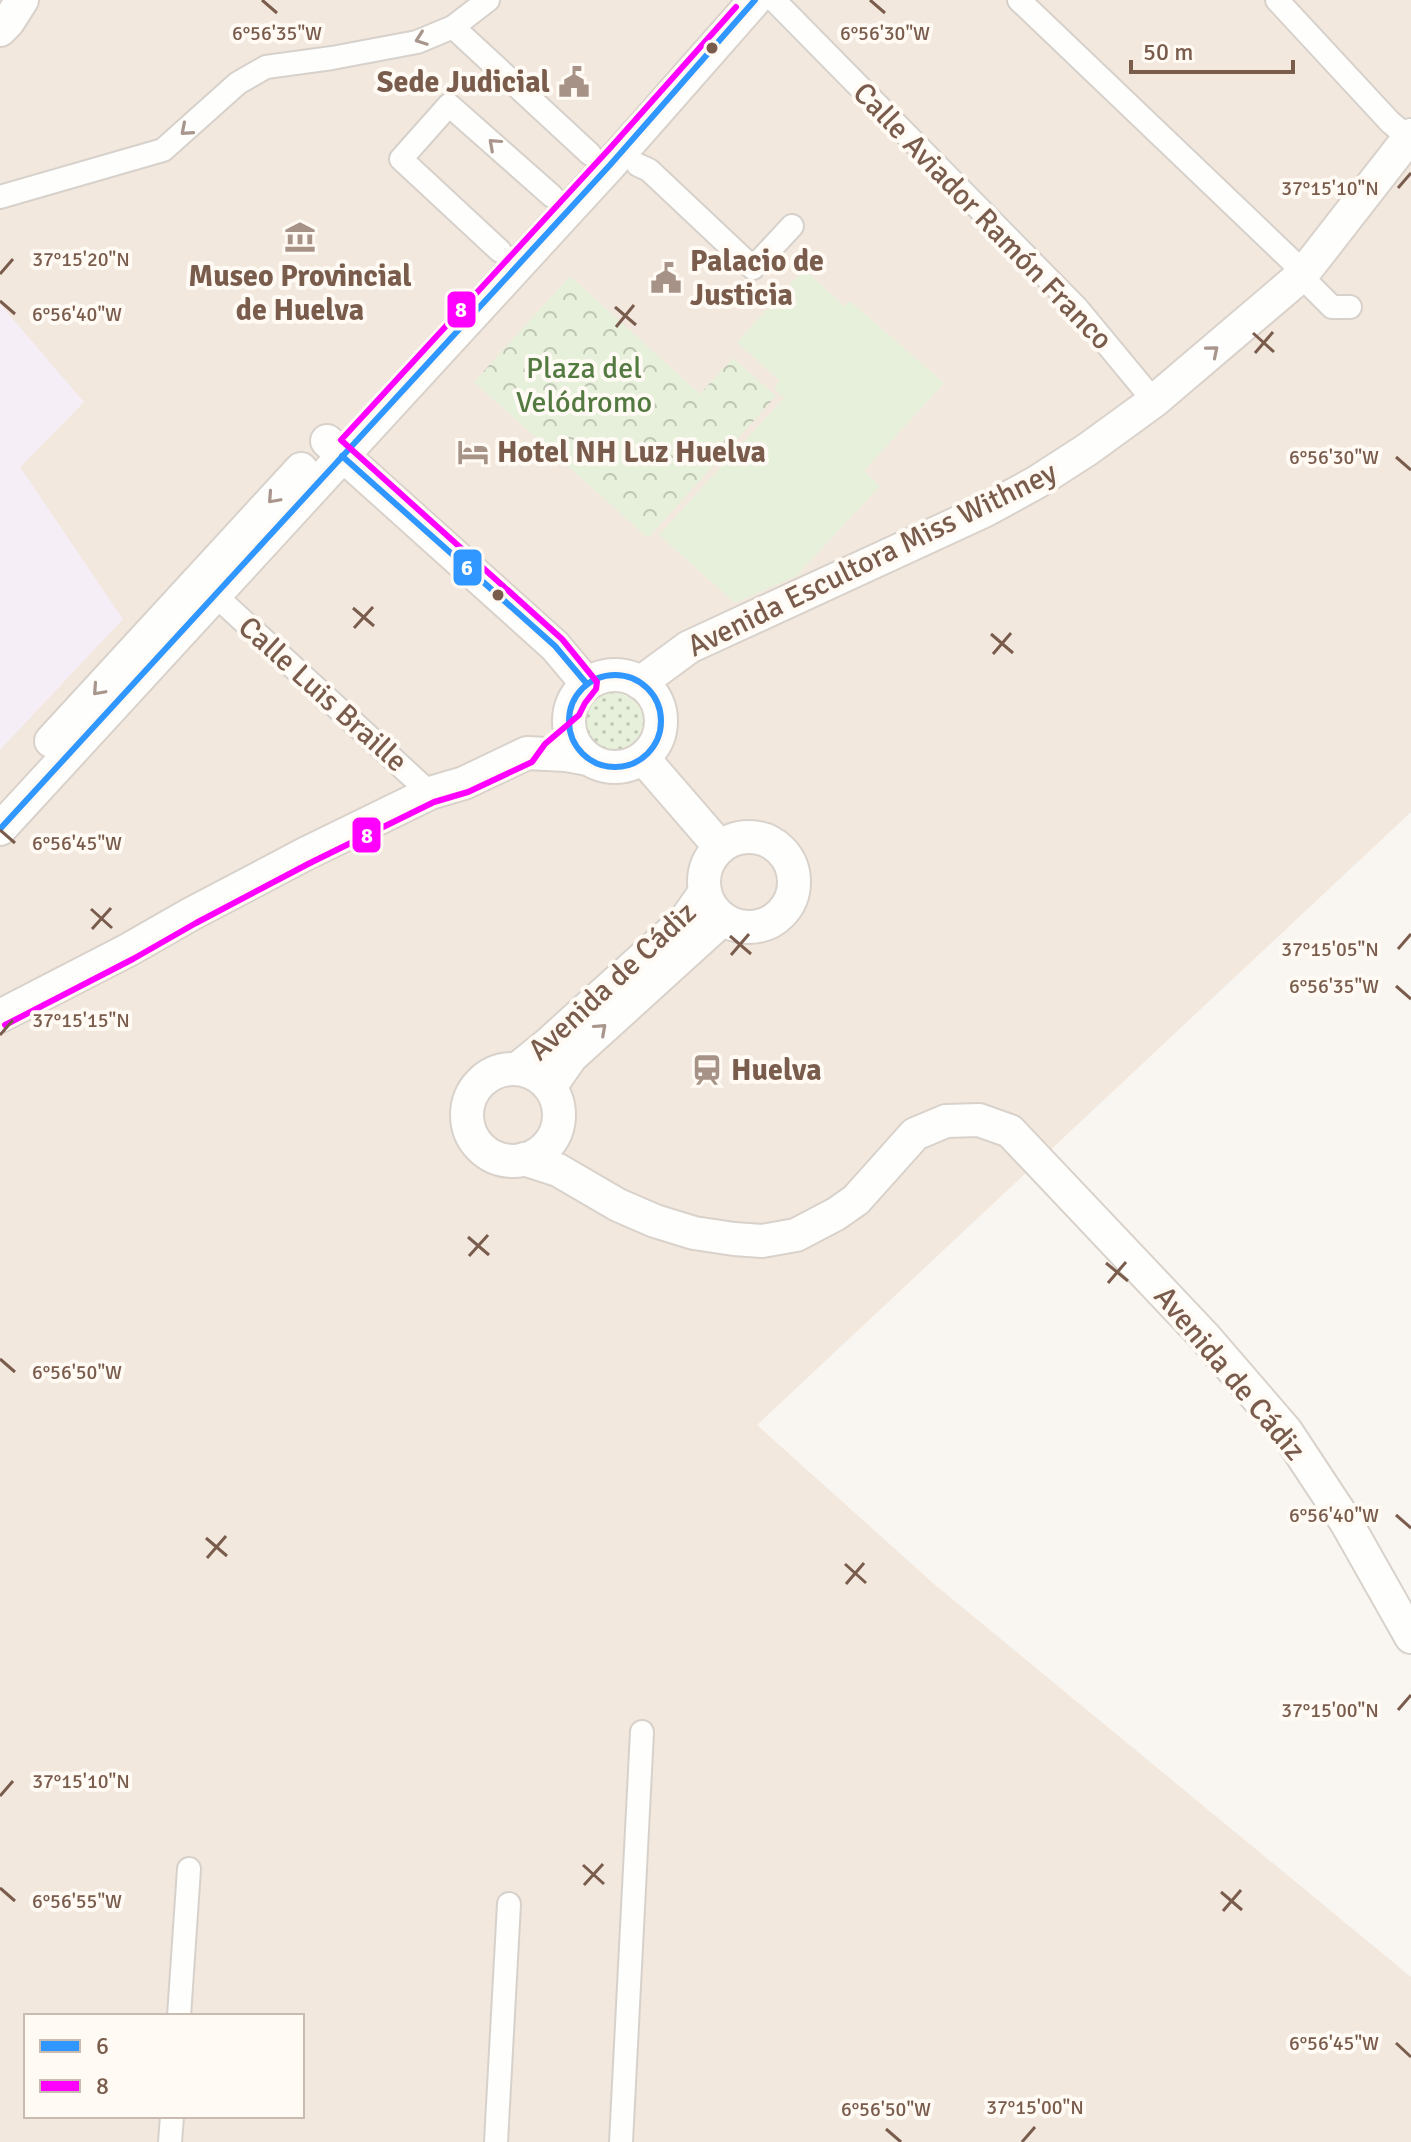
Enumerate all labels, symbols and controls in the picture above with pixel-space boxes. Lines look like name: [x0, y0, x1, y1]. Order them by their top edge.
text: 6°56'35"W: [232, 21, 322, 46]
text: 6°56'30"W: [840, 21, 930, 46]
scale bar: [1131, 24, 1293, 74]
one-way arrow: [415, 30, 429, 46]
text: 50 m: [1143, 37, 1193, 67]
unlabelled marker: [704, 40, 720, 56]
place label: Sede Judicial: [377, 64, 550, 101]
public building icon: Sede Judicial: [557, 65, 591, 99]
street label: Calle Aviador Ramón Franco: [845, 75, 1120, 358]
one-way arrow: [181, 120, 196, 135]
one-way arrow: [488, 139, 503, 154]
text: 37°15'10"N: [1281, 176, 1379, 201]
museum icon: Museo Provincial de Huelva: [283, 220, 317, 254]
place label: Palacio de Justicia: [690, 243, 824, 314]
text: 37°15'20"N: [32, 247, 130, 272]
place label: Museo Provincial de Huelva: [188, 258, 412, 329]
public building icon: Palacio de Justicia: [649, 261, 683, 295]
line badge: 8: [446, 290, 477, 329]
text: 8: [455, 296, 467, 323]
text: 6°56'40"W: [32, 302, 122, 327]
one-way arrow: [1204, 346, 1219, 361]
park label: Plaza del Velódromo: [516, 350, 652, 421]
place label: Hotel NH Luz Huelva: [497, 434, 766, 471]
hotel icon: Hotel NH Luz Huelva: [456, 435, 490, 469]
text: 6°56'30"W: [1289, 445, 1379, 470]
street label: Avenida Escultora Miss Withney: [682, 454, 1063, 665]
one-way arrow: [269, 489, 283, 504]
line badge: 6: [452, 548, 483, 587]
text: 6: [461, 554, 473, 581]
unlabelled marker: [490, 587, 506, 603]
street label: Calle Luis Braille: [230, 609, 415, 780]
one-way arrow: [93, 681, 107, 696]
line badge: 8: [351, 816, 382, 854]
text: 8: [361, 822, 373, 849]
text: 6°56'45"W: [32, 831, 122, 856]
street label: Avenida de Cádiz: [521, 894, 704, 1069]
text: 37°15'05"N: [1281, 937, 1379, 962]
text: 6°56'35"W: [1289, 974, 1379, 999]
text: 37°15'15"N: [32, 1008, 130, 1033]
one-way arrow: [592, 1025, 607, 1039]
place label: Huelva: [731, 1052, 822, 1089]
station icon: Huelva: [690, 1053, 724, 1087]
street label: Avenida de Cádiz: [1146, 1279, 1313, 1468]
text: 6°56'50"W: [32, 1360, 122, 1385]
text: 6°56'40"W: [1289, 1503, 1379, 1528]
text: 37°15'00"N: [1281, 1698, 1379, 1723]
text: 37°15'10"N: [32, 1769, 130, 1794]
text: 6°56'55"W: [32, 1889, 122, 1914]
legend: [24, 2014, 304, 2118]
text: 6: [96, 2031, 109, 2061]
text: 6°56'45"W: [1289, 2031, 1379, 2056]
text: 8: [96, 2071, 109, 2101]
text: 37°15'00"N: [986, 2095, 1084, 2120]
text: 6°56'50"W: [841, 2097, 931, 2122]

